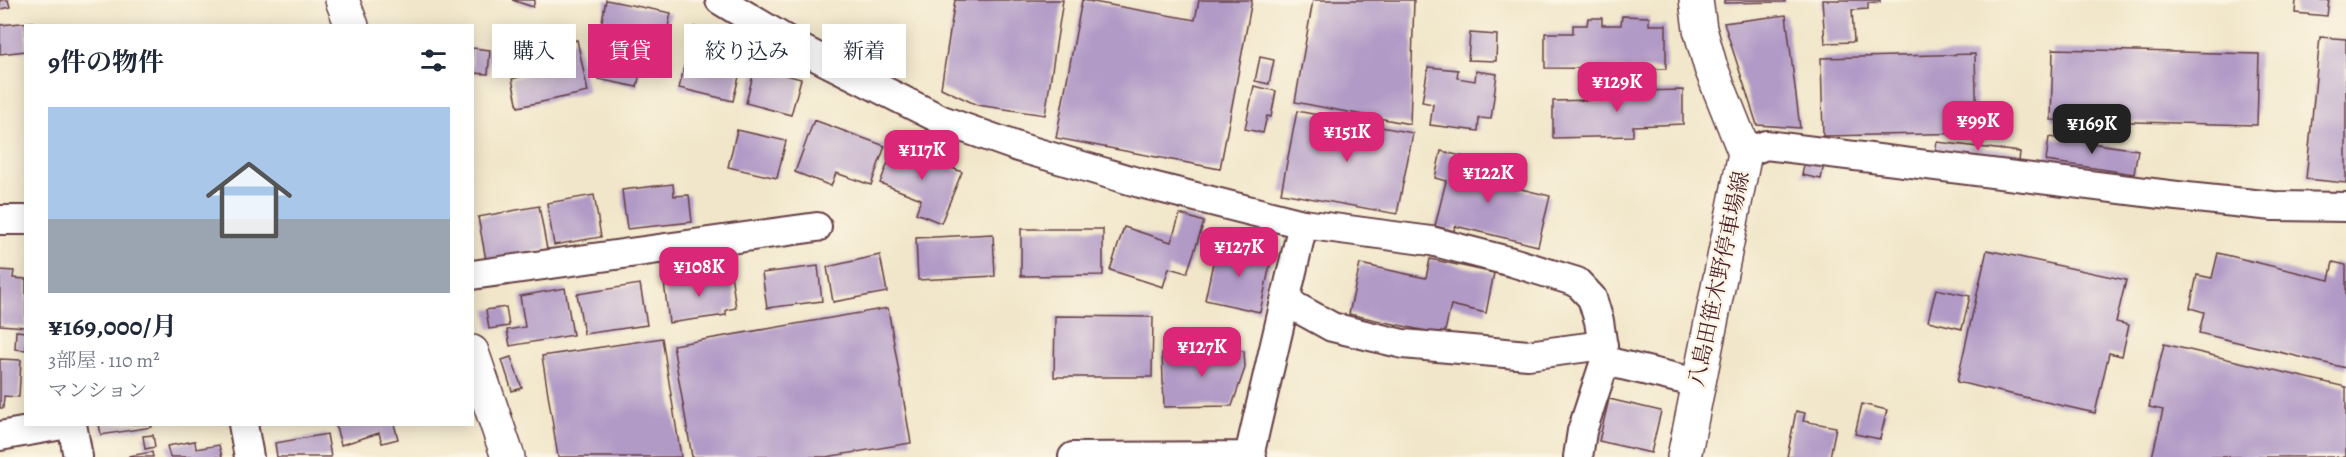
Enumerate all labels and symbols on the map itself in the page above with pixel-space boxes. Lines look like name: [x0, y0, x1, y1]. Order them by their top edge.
pin: ¥129K: [1575, 62, 1659, 113]
pin: ¥99K: [1942, 101, 2014, 152]
pin: ¥169K: [2050, 104, 2134, 155]
pin: ¥151K: [1305, 112, 1389, 163]
pin: ¥117K: [880, 130, 964, 181]
pin: ¥122K: [1446, 153, 1530, 204]
street label: 八島田笹木野停車場線: [1681, 168, 1757, 390]
pin: ¥127K: [1197, 227, 1281, 278]
pin: ¥108K: [657, 247, 741, 298]
pin: ¥127K: [1160, 327, 1244, 378]

